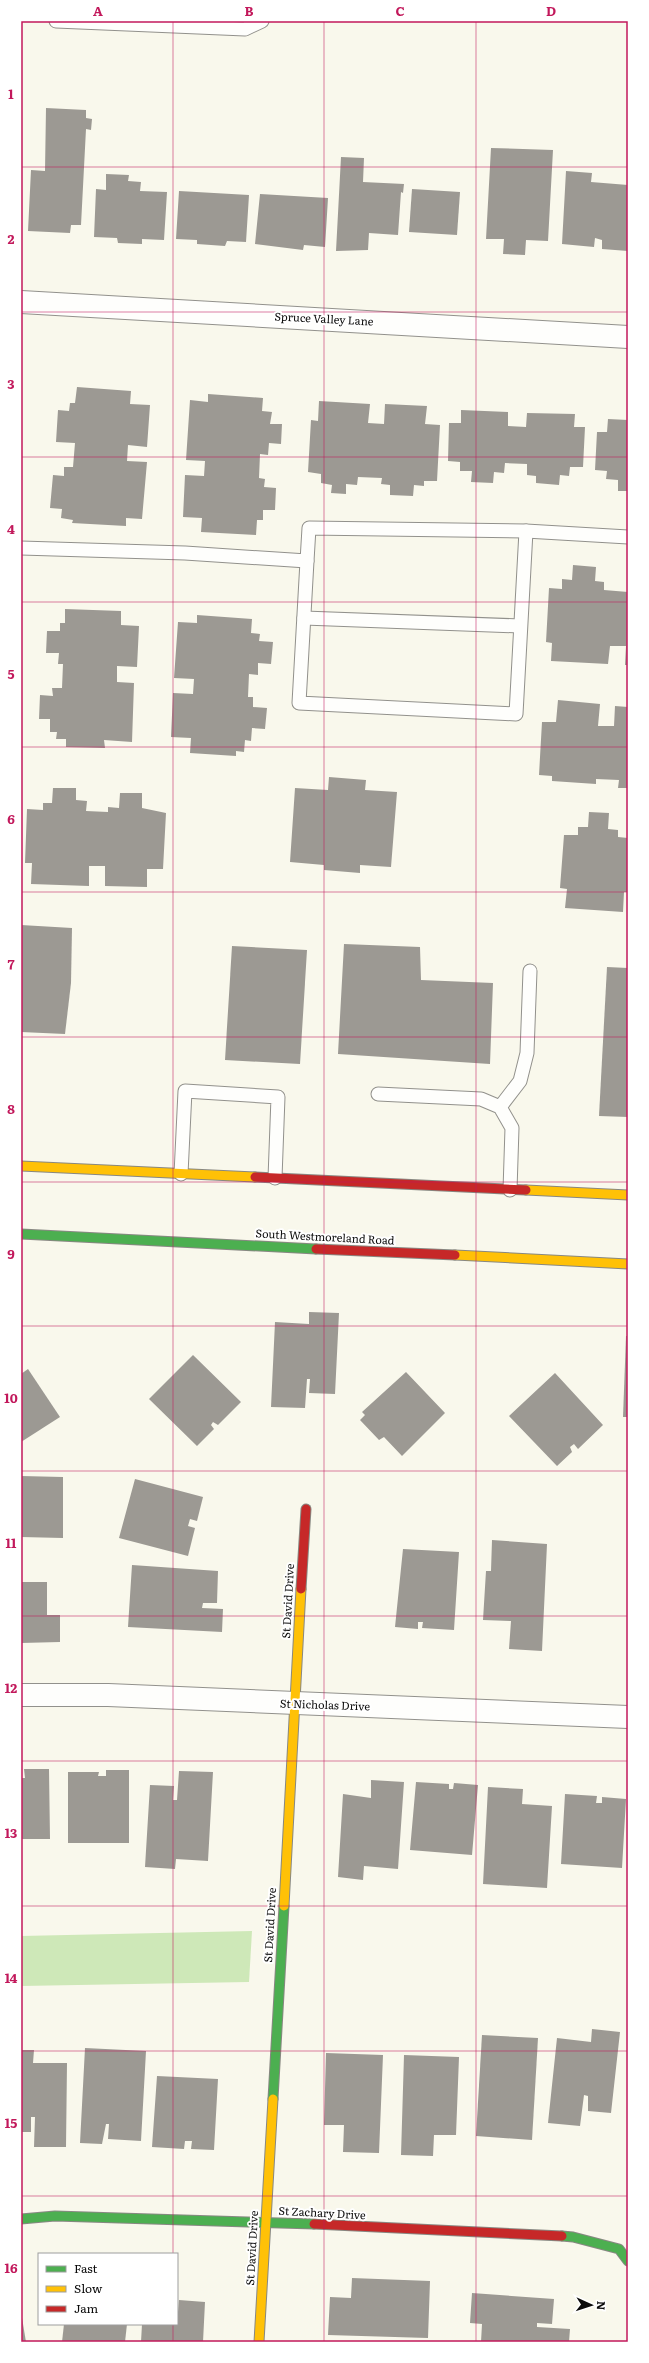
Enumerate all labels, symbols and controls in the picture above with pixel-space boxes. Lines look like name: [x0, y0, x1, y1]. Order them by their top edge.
text: A: [93, 1, 103, 20]
text: B: [245, 1, 254, 20]
text: C: [395, 1, 405, 20]
text: D: [546, 1, 556, 20]
text: 1: [8, 84, 14, 103]
text: 2: [8, 229, 15, 248]
street label: Spruce Valley Lane: [274, 307, 374, 329]
text: 3: [7, 374, 15, 393]
text: 4: [7, 519, 15, 538]
text: 5: [7, 664, 15, 683]
text: 6: [7, 809, 15, 828]
text: 7: [7, 954, 15, 973]
text: 8: [7, 1099, 15, 1118]
street label: South Westmoreland Road: [255, 1224, 395, 1248]
text: 9: [7, 1244, 15, 1263]
text: 10: [4, 1388, 18, 1407]
text: 11: [6, 1533, 17, 1552]
street label: St David Drive: [277, 1563, 297, 1639]
text: 12: [5, 1678, 17, 1697]
street label: St Nicholas Drive: [280, 1694, 371, 1714]
text: 13: [5, 1823, 17, 1842]
street label: St David Drive: [259, 1887, 279, 1963]
text: 14: [5, 1968, 18, 1987]
text: 15: [5, 2113, 17, 2132]
street label: St Zachary Drive: [278, 2202, 366, 2222]
street label: St David Drive: [241, 2210, 261, 2286]
legend: [38, 2253, 178, 2325]
text: 16: [5, 2258, 18, 2277]
text: Fast: [74, 2259, 98, 2277]
text: Slow: [74, 2279, 103, 2297]
north arrow: [571, 2285, 611, 2325]
text: Jam: [74, 2299, 99, 2317]
text: N: [594, 2301, 610, 2311]

